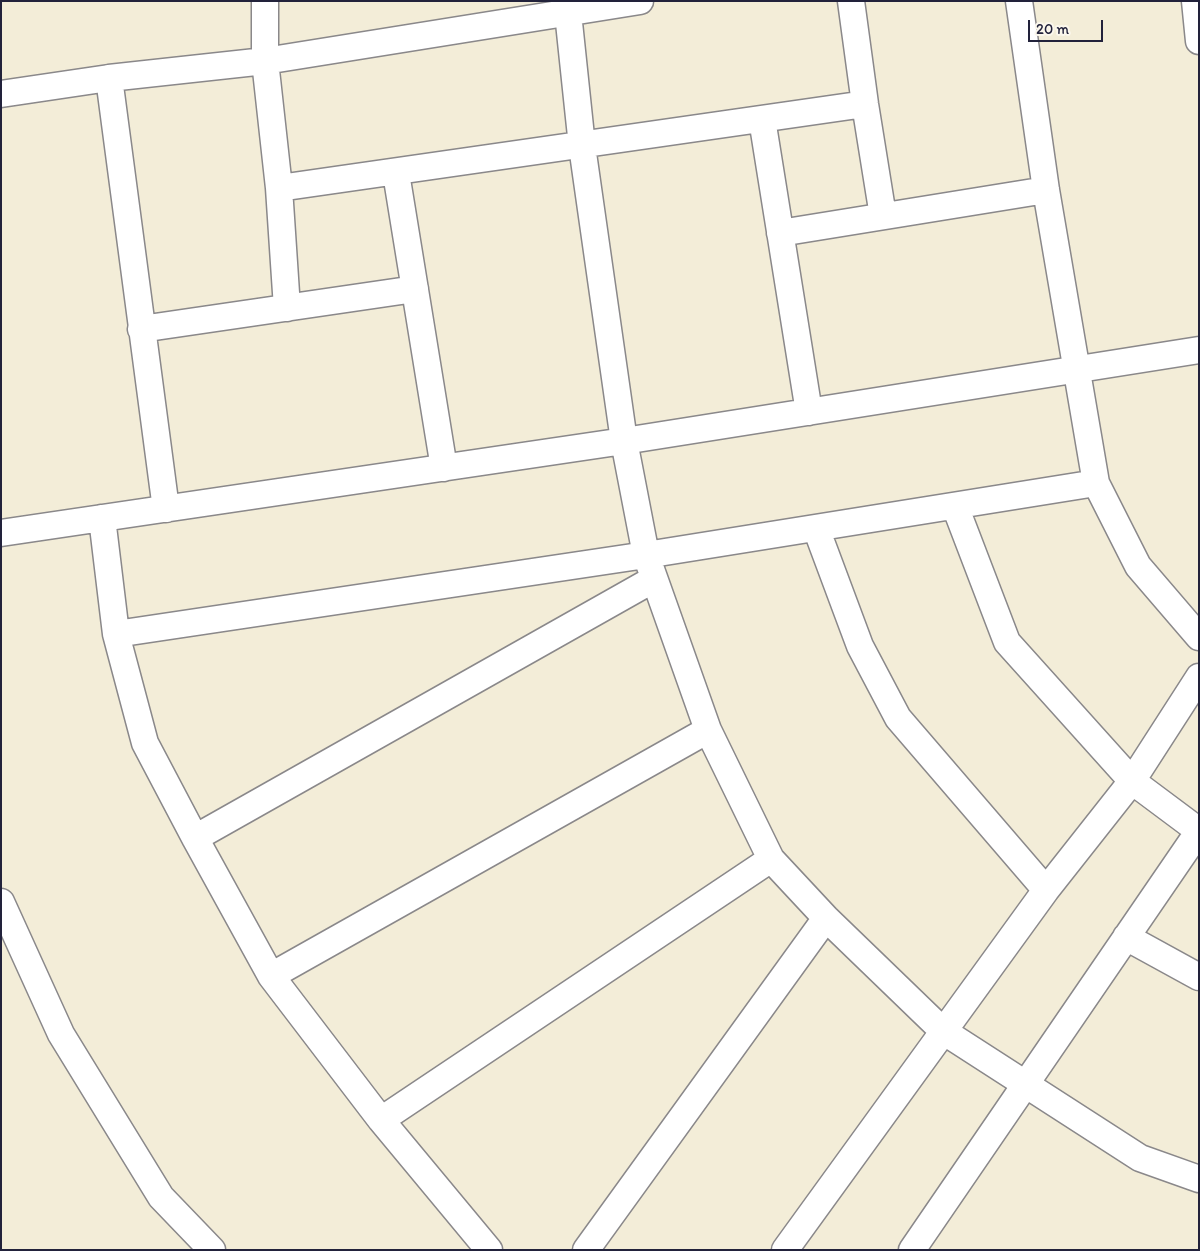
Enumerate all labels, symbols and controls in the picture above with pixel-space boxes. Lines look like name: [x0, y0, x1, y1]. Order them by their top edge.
scale bar: [1030, 10, 1105, 42]
text: 20 m: [1036, 20, 1069, 38]

